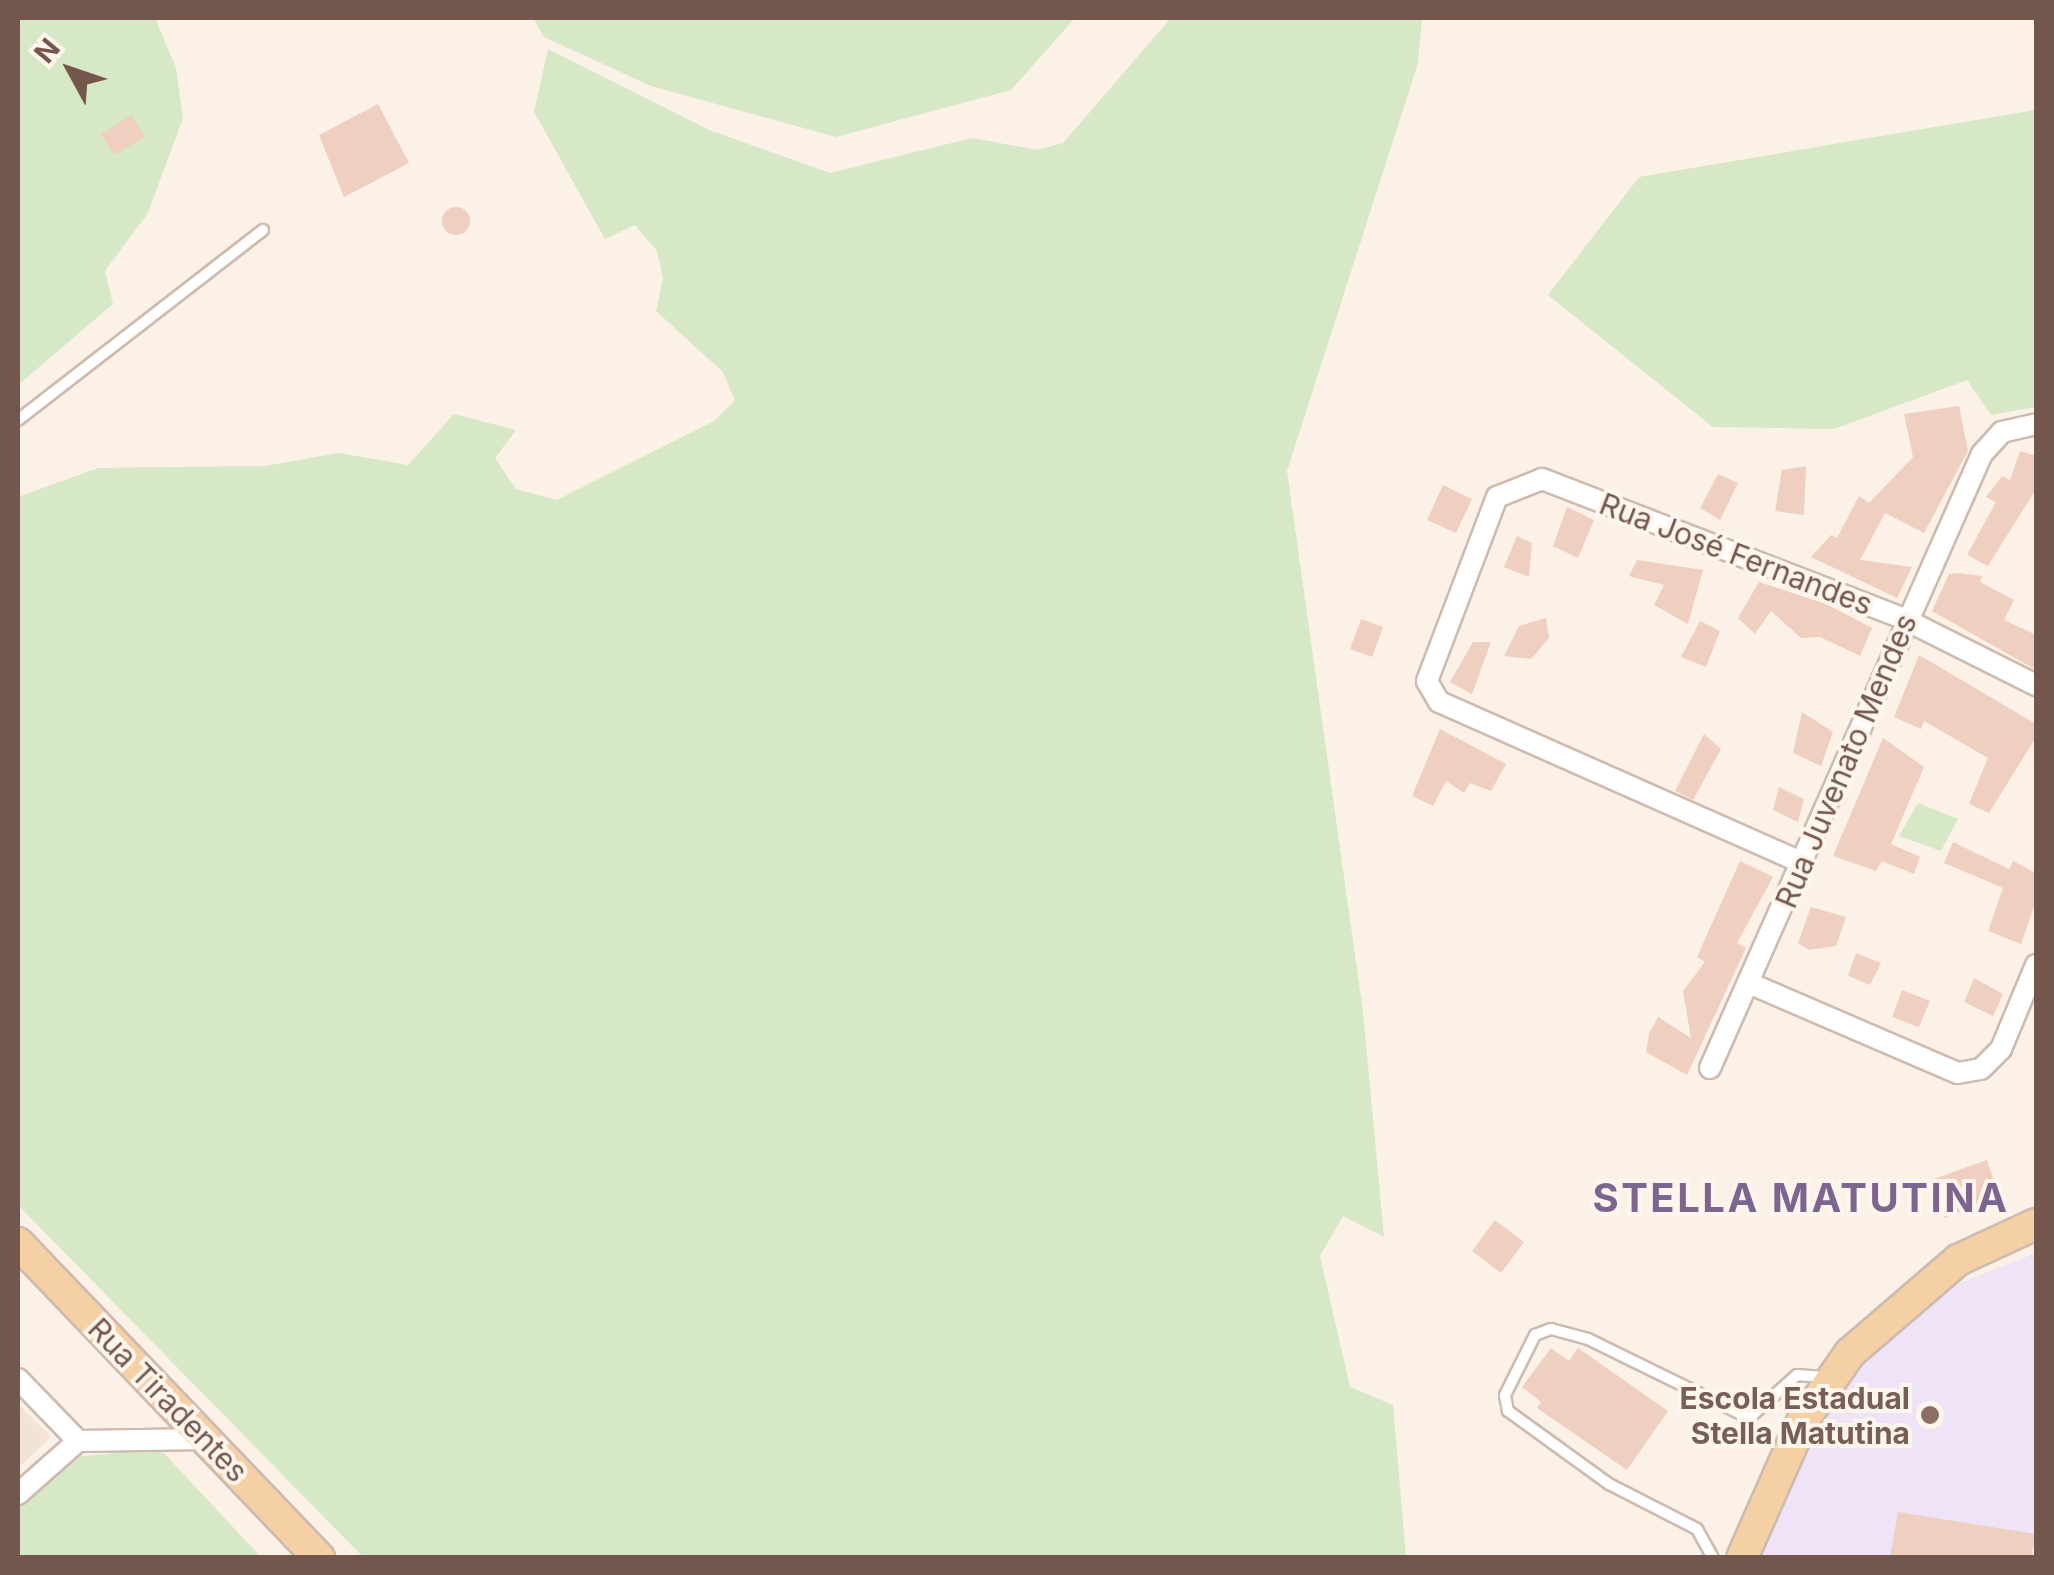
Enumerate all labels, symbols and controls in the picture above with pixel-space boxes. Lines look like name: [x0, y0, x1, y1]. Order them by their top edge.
north arrow: [20, 20, 120, 120]
text: N: [27, 32, 67, 70]
street label: Rua José Fernandes: [1595, 485, 1877, 623]
street label: Rua Juvenato Mendes: [1768, 609, 1924, 913]
district label: STELLA MATUTINA: [1592, 1174, 2010, 1222]
street label: Rua Tiradentes: [81, 1311, 255, 1489]
place label: Escola Estadual Stella Matutina: [1680, 1380, 1910, 1450]
marker: Escola Estadual Stella Matutina: [1919, 1404, 1941, 1426]

